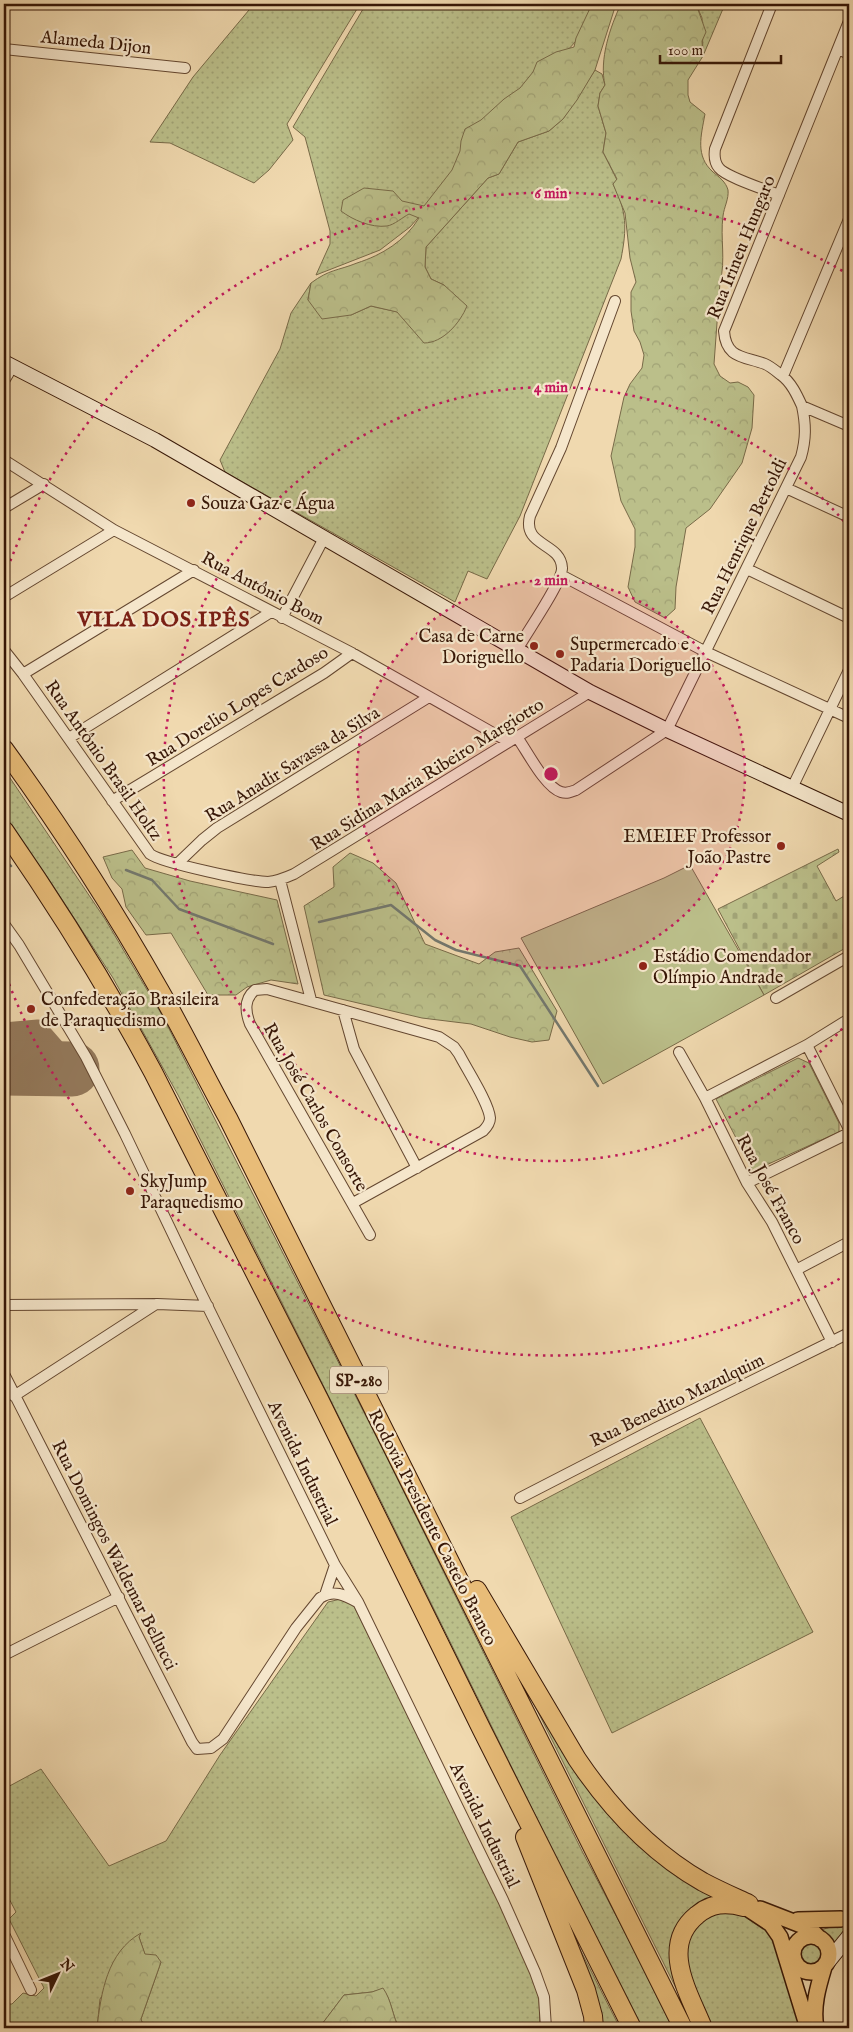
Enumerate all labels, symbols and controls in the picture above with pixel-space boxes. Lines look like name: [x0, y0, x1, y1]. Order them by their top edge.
street label: Alameda Dijon: [38, 26, 153, 61]
scale bar: [660, 32, 782, 64]
text: 100 m: [668, 41, 704, 60]
street label: Rua Irineu Hungaro: [703, 172, 782, 323]
text: 6 min: [534, 184, 568, 203]
text: 4 min: [534, 378, 568, 397]
street label: Rua Henrique Bertoldi: [697, 454, 793, 619]
place label: Souza Gaz e Água: [201, 491, 335, 516]
marker: Souza Gaz e Água: [185, 497, 197, 509]
street label: Rua Antônio Bom: [197, 547, 328, 631]
text: 2 min: [534, 571, 568, 590]
district label: VILA DOS IPÊS: [77, 606, 250, 634]
place label: Casa de Carne Doriguello: [418, 626, 524, 670]
place label: Supermercado e Padaria Doriguello: [570, 634, 711, 678]
marker: Casa de Carne Doriguello: [528, 640, 540, 652]
street label: Rua Dorelio Lopes Cardoso: [142, 642, 333, 773]
marker: Supermercado e Padaria Doriguello: [554, 648, 566, 660]
street label: Rua Antônio Brasil Holtz: [39, 676, 167, 846]
street label: Rua Sidina Maria Ribeiro Margiotto: [307, 694, 549, 857]
street label: Rua Anadir Savassa da Silva: [201, 702, 385, 828]
centre of rings: [542, 765, 560, 783]
place label: EMEIEF Professor João Pastre: [623, 826, 771, 870]
marker: EMEIEF Professor João Pastre: [775, 840, 787, 852]
place label: Estádio Comendador Olímpio Andrade: [653, 946, 812, 990]
marker: Estádio Comendador Olímpio Andrade: [637, 960, 649, 972]
place label: Confederação Brasileira de Paraquedismo: [41, 989, 219, 1033]
marker: Confederação Brasileira de Paraquedismo: [25, 1003, 37, 1015]
street label: Rua José Carlos Consorte: [257, 1019, 372, 1196]
street label: Rua José Franco: [730, 1131, 810, 1249]
place label: SkyJump Paraquedismo: [140, 1171, 244, 1215]
marker: SkyJump Paraquedismo: [124, 1185, 136, 1197]
street label: Rua Benedito Mazulquim: [587, 1349, 769, 1454]
road number: SP-280: [330, 1366, 388, 1394]
street label: Avenida Industrial: [261, 1396, 342, 1530]
street label: Rodovia Presidente Castelo Branco: [362, 1406, 502, 1650]
street label: Rua Domingos Waldemar Bellucci: [46, 1437, 182, 1675]
street label: Avenida Industrial: [443, 1758, 524, 1892]
north arrow: [32, 1950, 82, 2000]
text: N: [55, 1955, 77, 1976]

